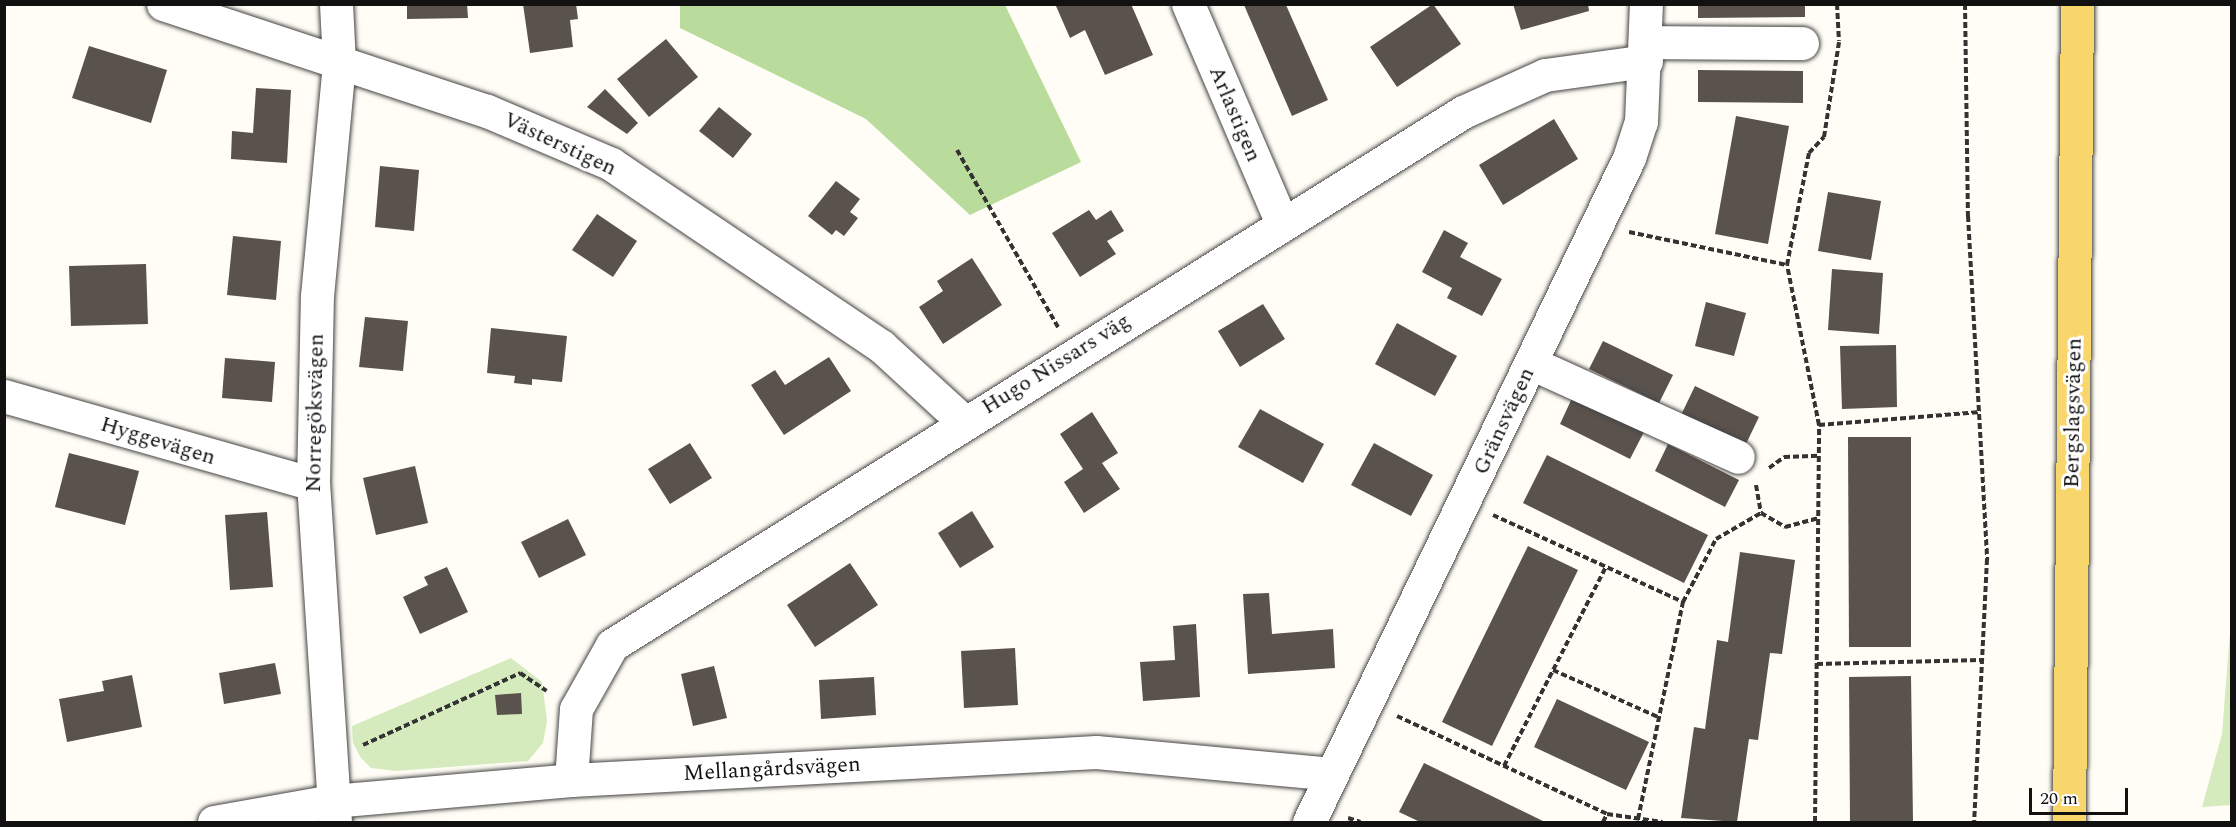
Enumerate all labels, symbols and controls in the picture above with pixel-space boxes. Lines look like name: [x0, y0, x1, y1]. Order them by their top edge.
street label: Arlastigen: [1203, 62, 1267, 166]
street label: Västerstigen: [499, 106, 621, 182]
street label: Hugo Nissars väg: [977, 308, 1135, 420]
street label: Norregöksvägen: [300, 333, 330, 493]
street label: Bergslagsvägen: [2058, 338, 2088, 488]
street label: Gränsvägen: [1468, 363, 1540, 479]
street label: Hyggevägen: [97, 411, 219, 471]
street label: Mellangårdsvägen: [683, 751, 861, 787]
scale bar: [2032, 776, 2131, 814]
text: 20 m: [2040, 785, 2078, 812]

